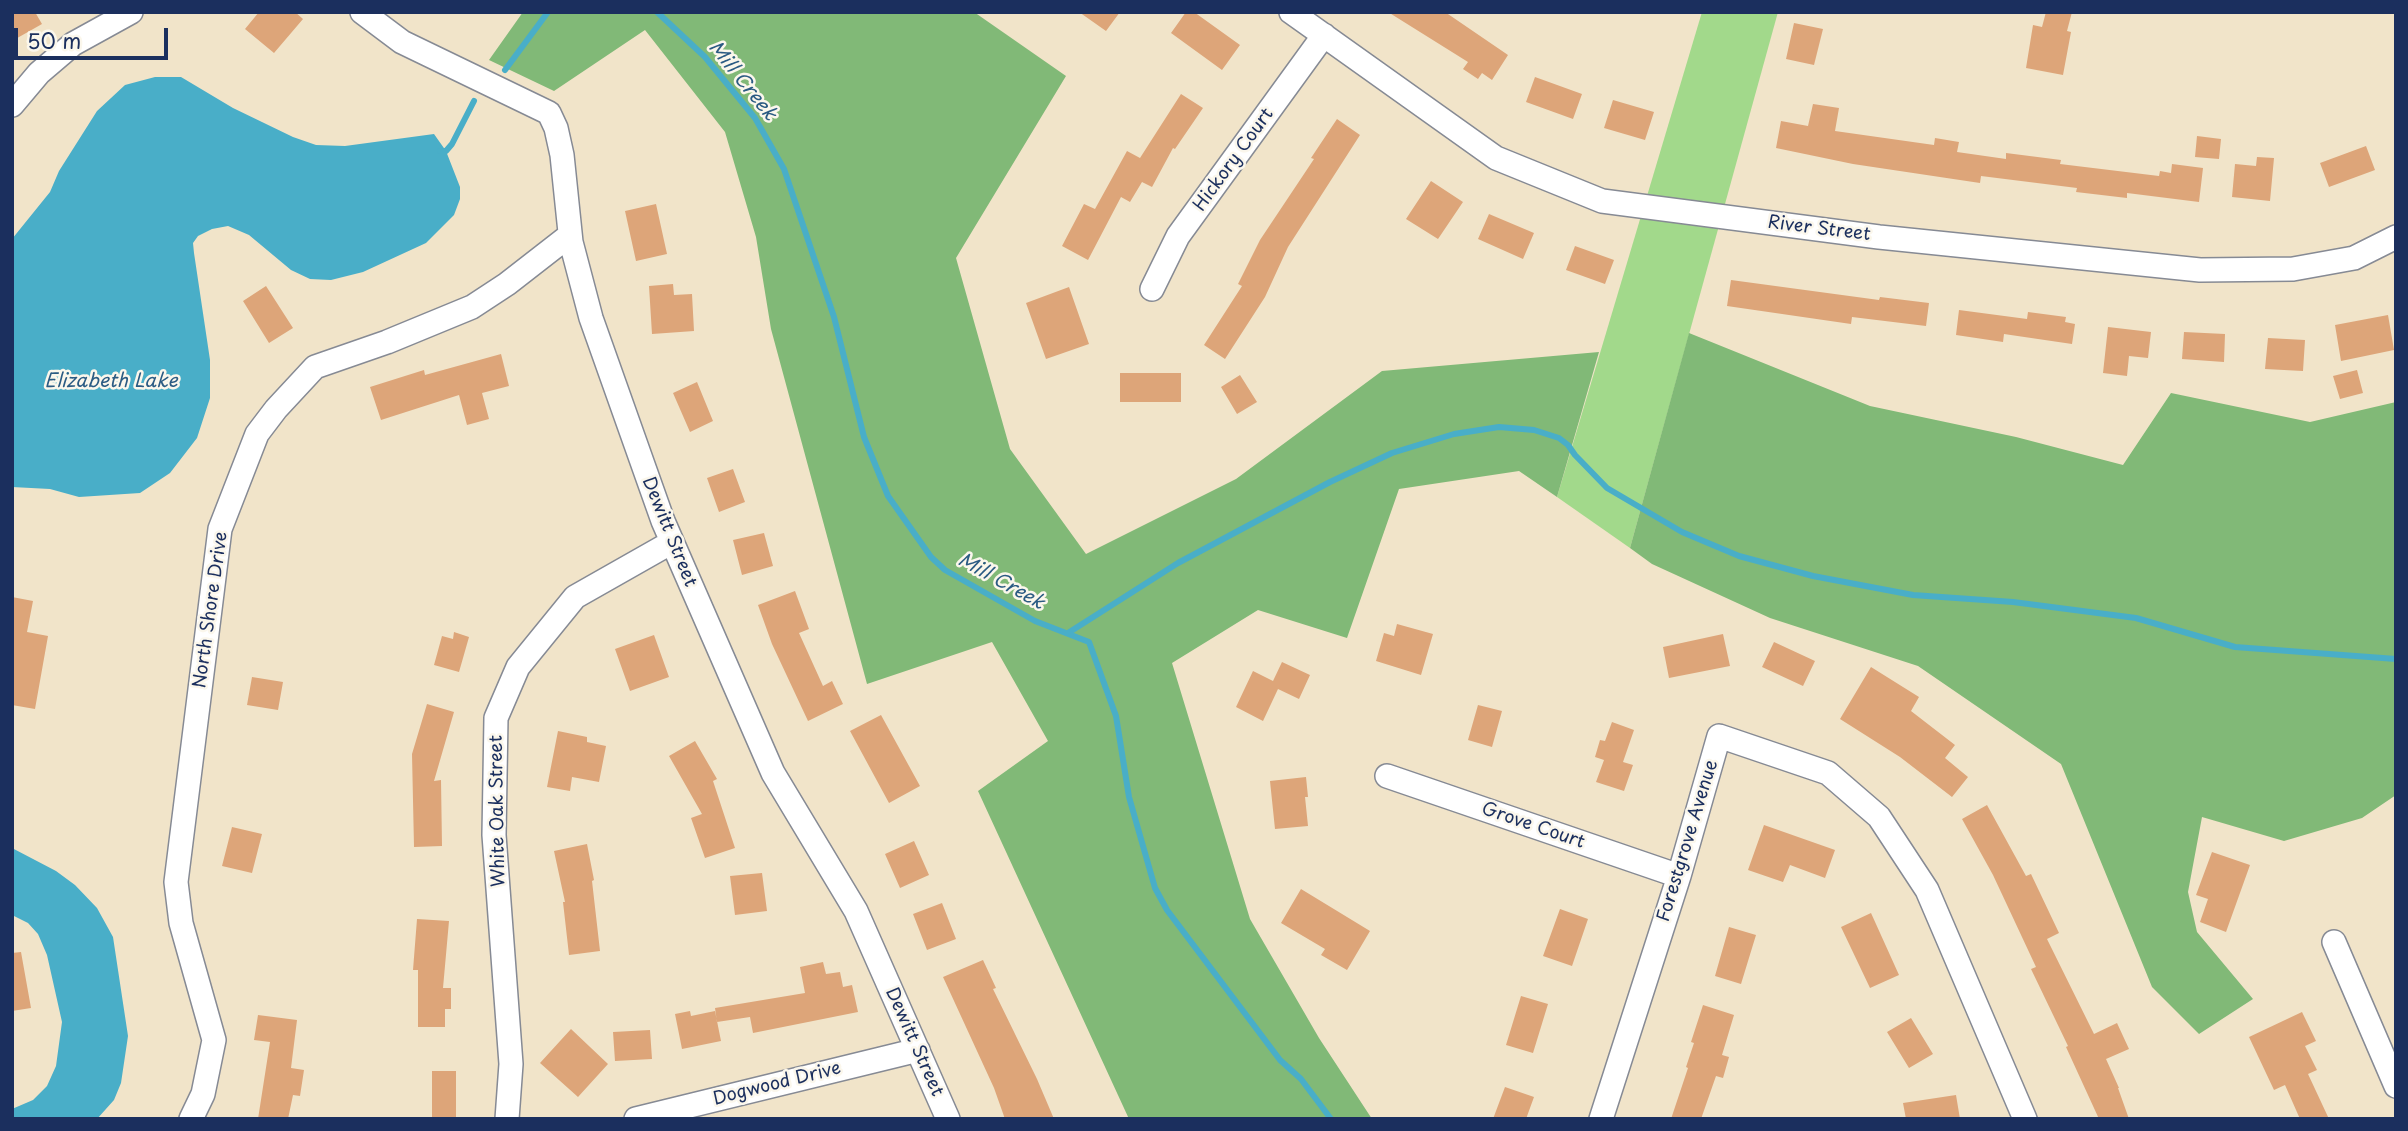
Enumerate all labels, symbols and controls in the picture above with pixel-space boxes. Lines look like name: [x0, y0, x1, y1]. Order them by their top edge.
scale bar: [18, 14, 172, 58]
text: 50 m: [27, 24, 81, 56]
water label: Mill Creek: [703, 37, 781, 125]
street label: Hickory Court: [1189, 104, 1279, 216]
street label: River Street: [1766, 212, 1872, 246]
water label: Elizabeth Lake: [44, 371, 178, 393]
street label: Dewitt Street: [637, 474, 701, 590]
street label: North Shore Drive: [189, 530, 233, 690]
water label: Mill Creek: [954, 549, 1048, 615]
street label: White Oak Street: [486, 735, 510, 887]
street label: Forestgrove Avenue: [1653, 758, 1723, 924]
street label: Grove Court: [1479, 798, 1587, 854]
street label: Dewitt Street: [880, 984, 948, 1100]
street label: Dogwood Drive: [711, 1058, 843, 1110]

